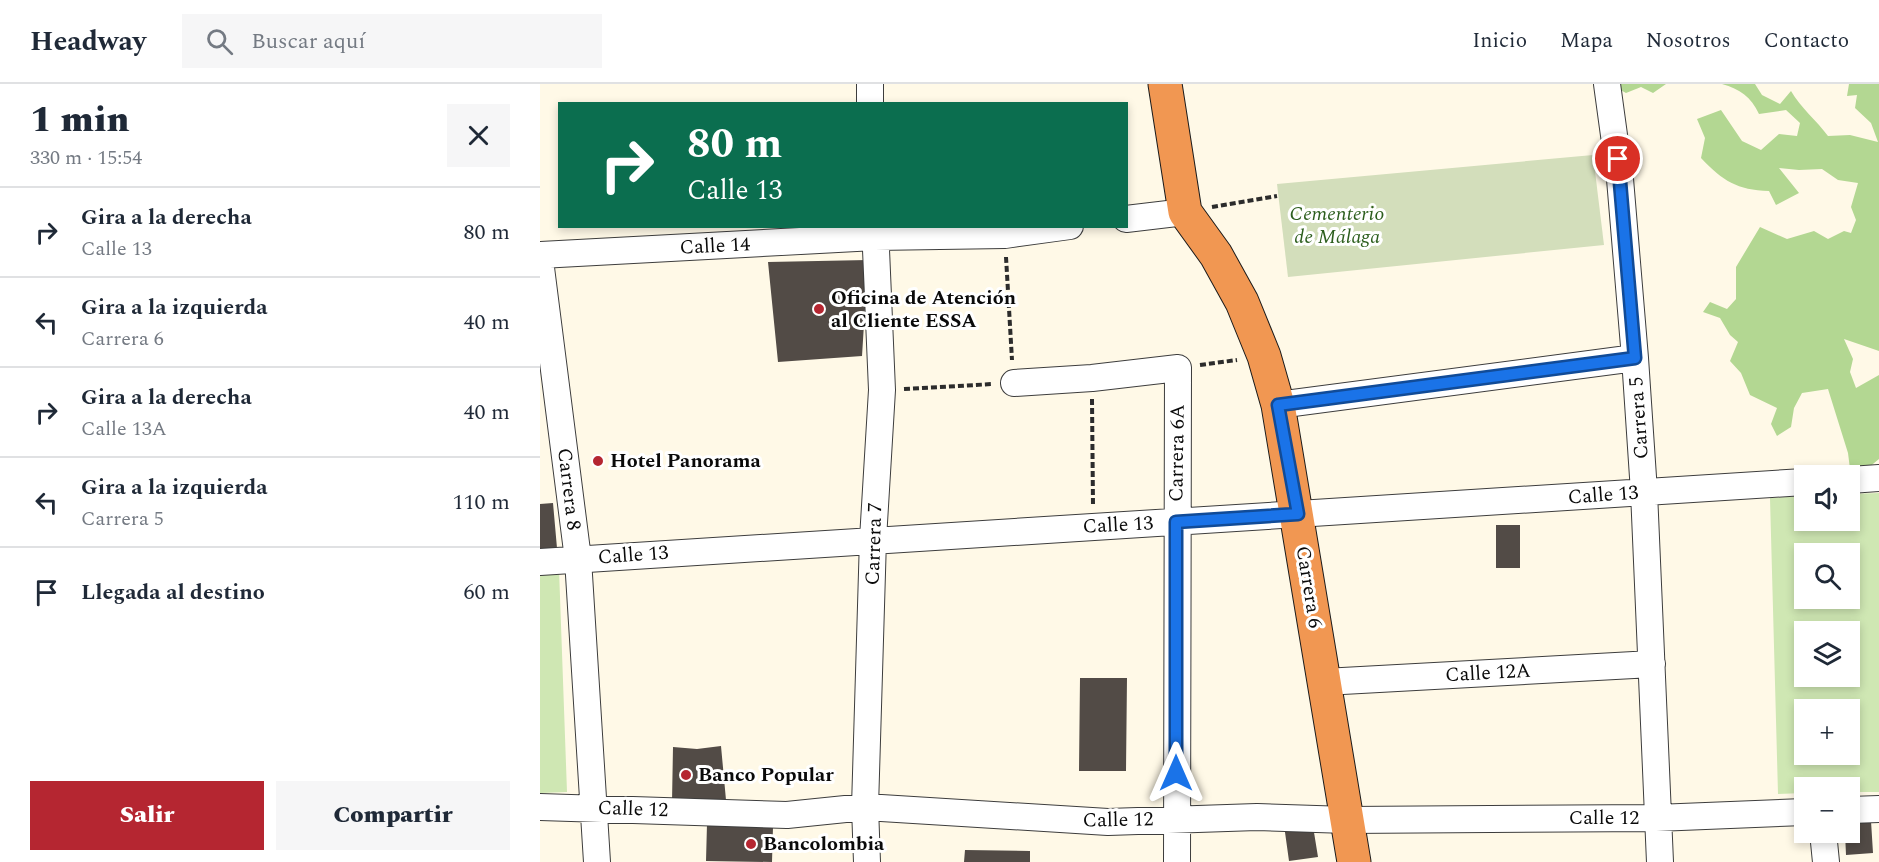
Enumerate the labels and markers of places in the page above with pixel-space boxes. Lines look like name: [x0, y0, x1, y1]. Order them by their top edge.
pin: [1592, 133, 1643, 184]
place label: Oficina de Atención al Cliente ESSA: [831, 283, 1016, 336]
marker: Oficina de Atención al Cliente ESSA: [812, 302, 826, 316]
place label: Hotel Panorama: [610, 446, 762, 476]
marker: Hotel Panorama: [591, 454, 605, 468]
place label: Banco Popular: [698, 760, 834, 790]
marker: Banco Popular: [679, 768, 693, 782]
place label: Bancolombia: [763, 829, 885, 859]
marker: Bancolombia: [744, 837, 758, 851]

